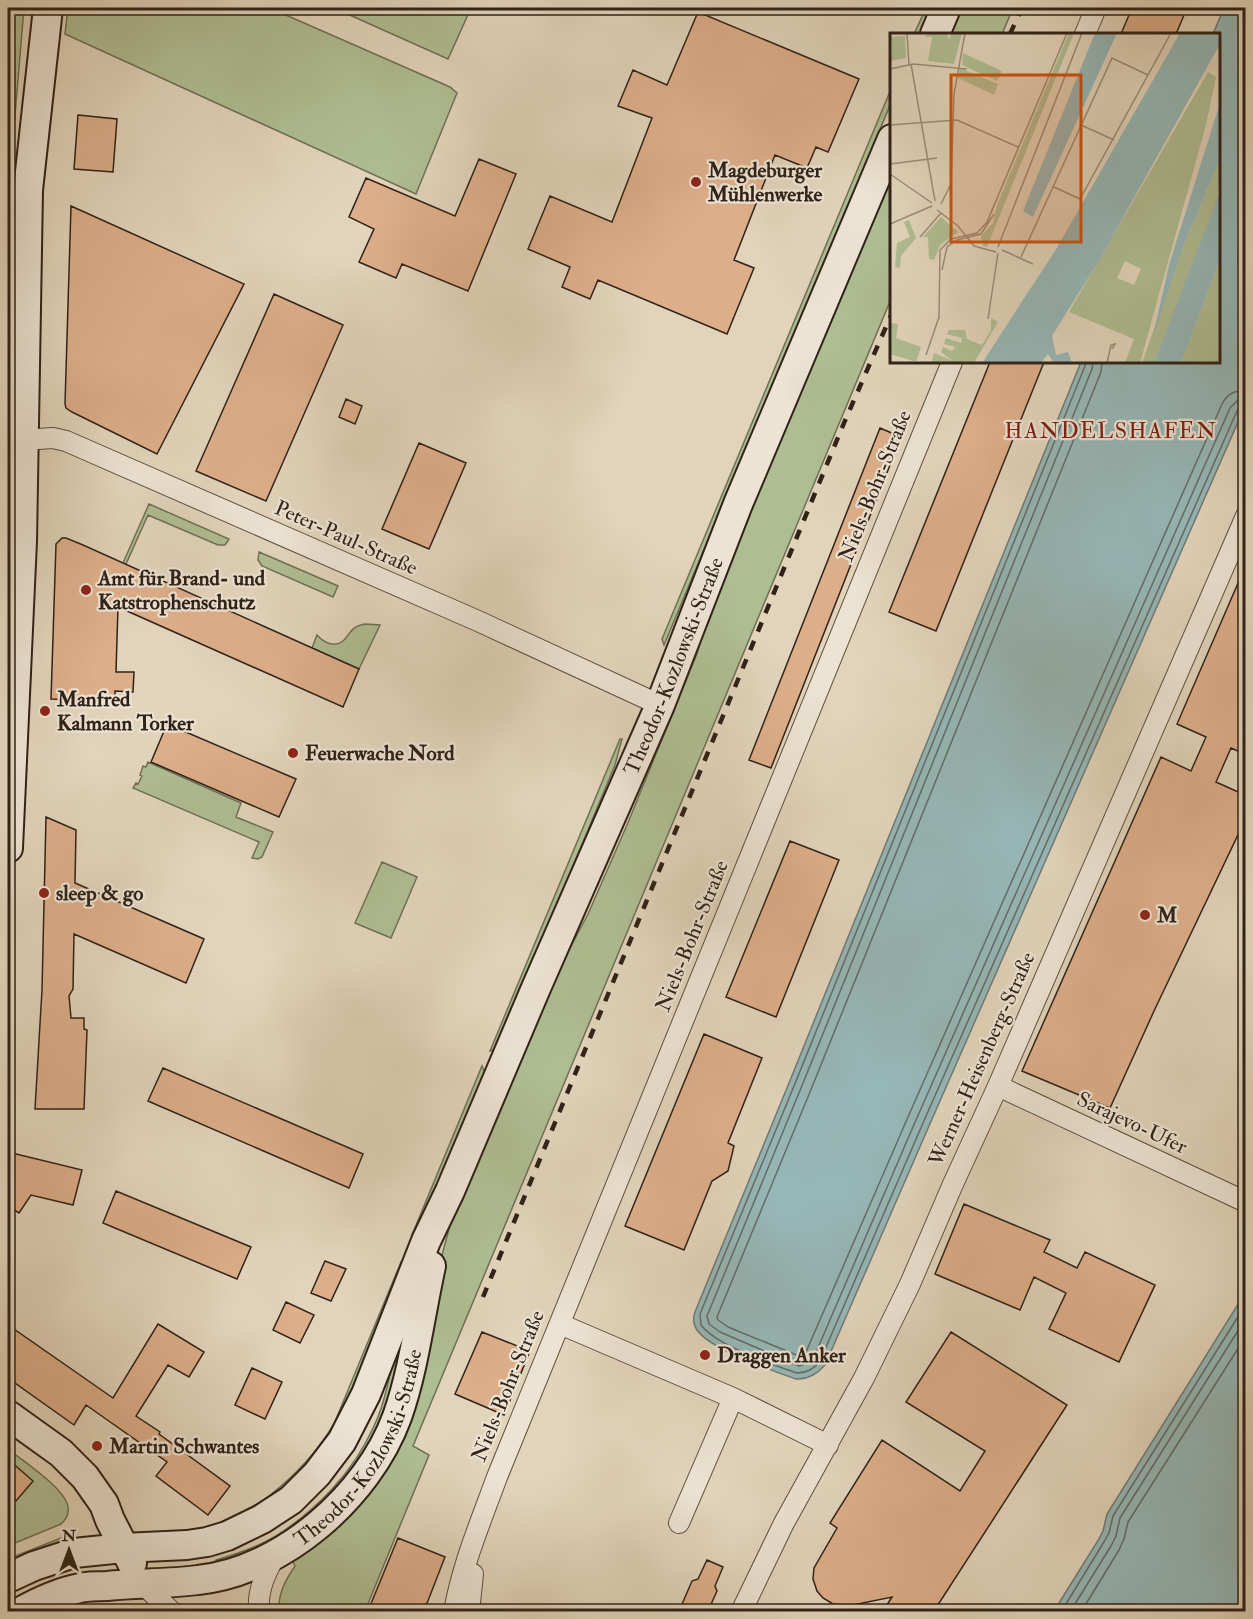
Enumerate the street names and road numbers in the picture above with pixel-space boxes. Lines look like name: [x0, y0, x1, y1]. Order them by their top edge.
street label: Niels-Bohr-Straße: [832, 406, 918, 566]
street label: Peter-Paul-Straße: [270, 494, 422, 582]
street label: Theodor-Kozlowski-Straße: [617, 553, 730, 779]
street label: Niels-Bohr-Straße: [649, 856, 735, 1016]
street label: Werner-Heisenberg-Straße: [922, 948, 1042, 1171]
street label: Sarajevo-Ufer: [1073, 1086, 1192, 1160]
street label: Niels-Bohr-Straße: [465, 1306, 551, 1466]
street label: Theodor-Kozlowski-Straße: [288, 1347, 428, 1553]

